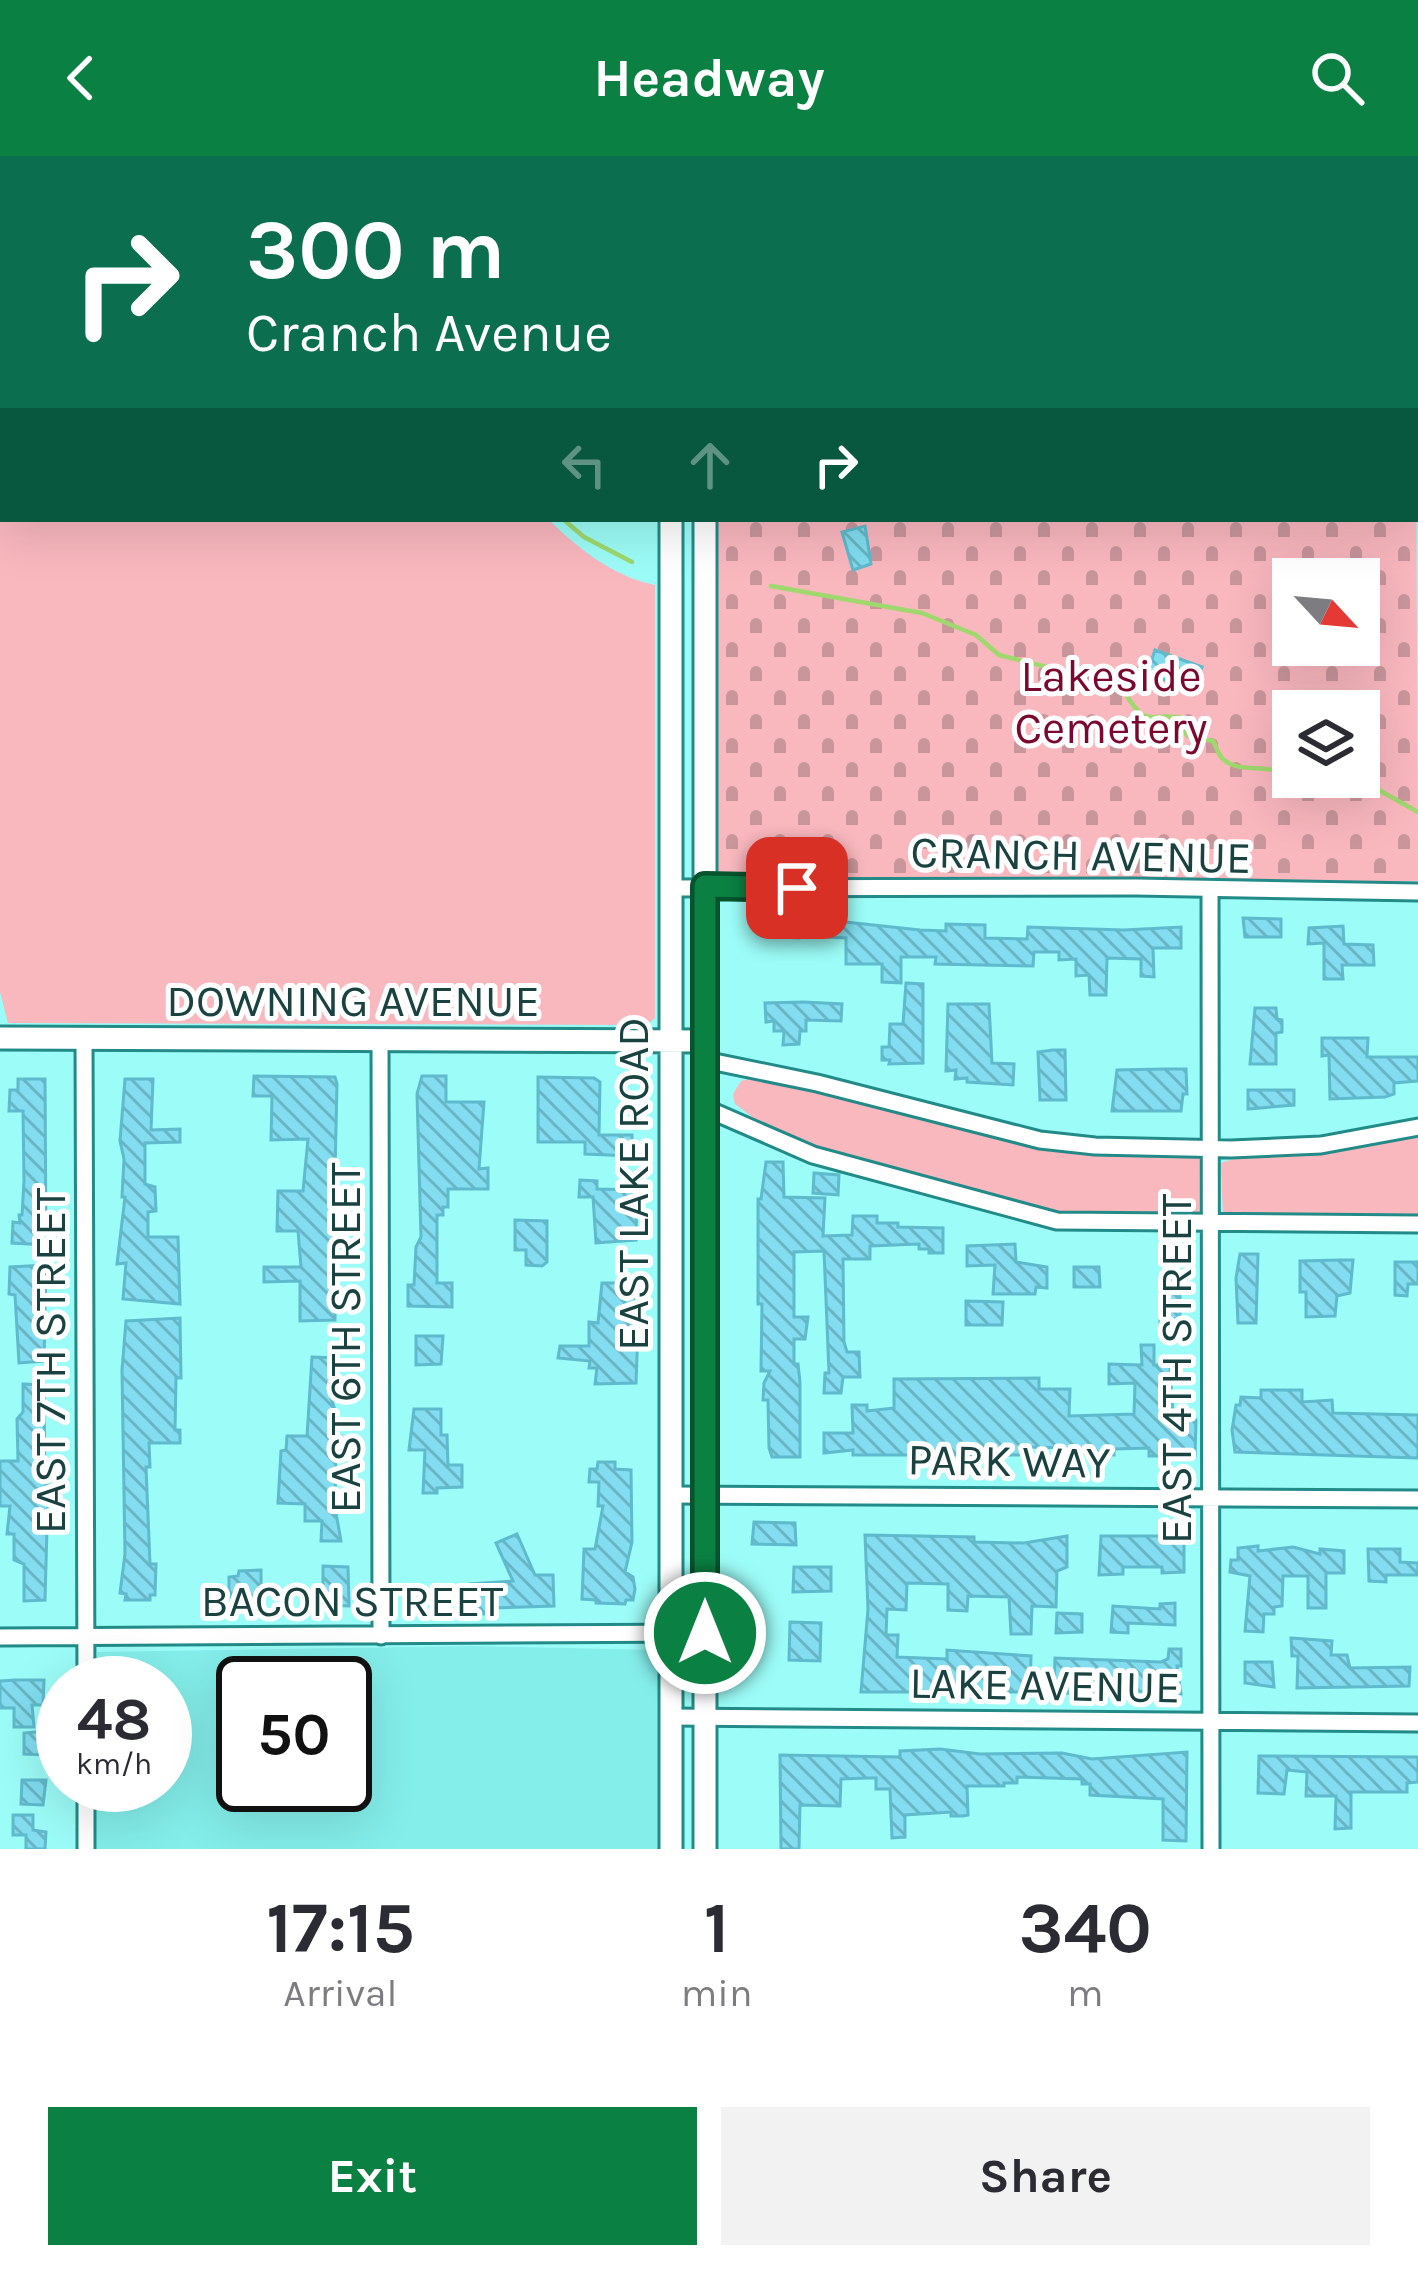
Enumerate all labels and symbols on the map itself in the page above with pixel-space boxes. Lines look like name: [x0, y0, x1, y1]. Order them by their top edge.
north arrow: [1272, 558, 1380, 666]
park label: Lakeside Cemetery: [1014, 650, 1208, 755]
street label: CRANCH AVENUE: [910, 826, 1252, 884]
pin: [746, 837, 848, 939]
street label: DOWNING AVENUE: [166, 975, 540, 1027]
street label: EAST LAKE ROAD: [607, 1017, 659, 1351]
street label: EAST 6TH STREET: [319, 1162, 371, 1514]
street label: EAST 7TH STREET: [24, 1187, 76, 1534]
street label: EAST 4TH STREET: [1150, 1193, 1202, 1544]
street label: PARK WAY: [907, 1433, 1111, 1489]
position arrow: [642, 1570, 768, 1696]
street label: BACON STREET: [201, 1575, 504, 1627]
speed limit sign: 50: [216, 1656, 372, 1812]
street label: LAKE AVENUE: [909, 1657, 1181, 1713]

